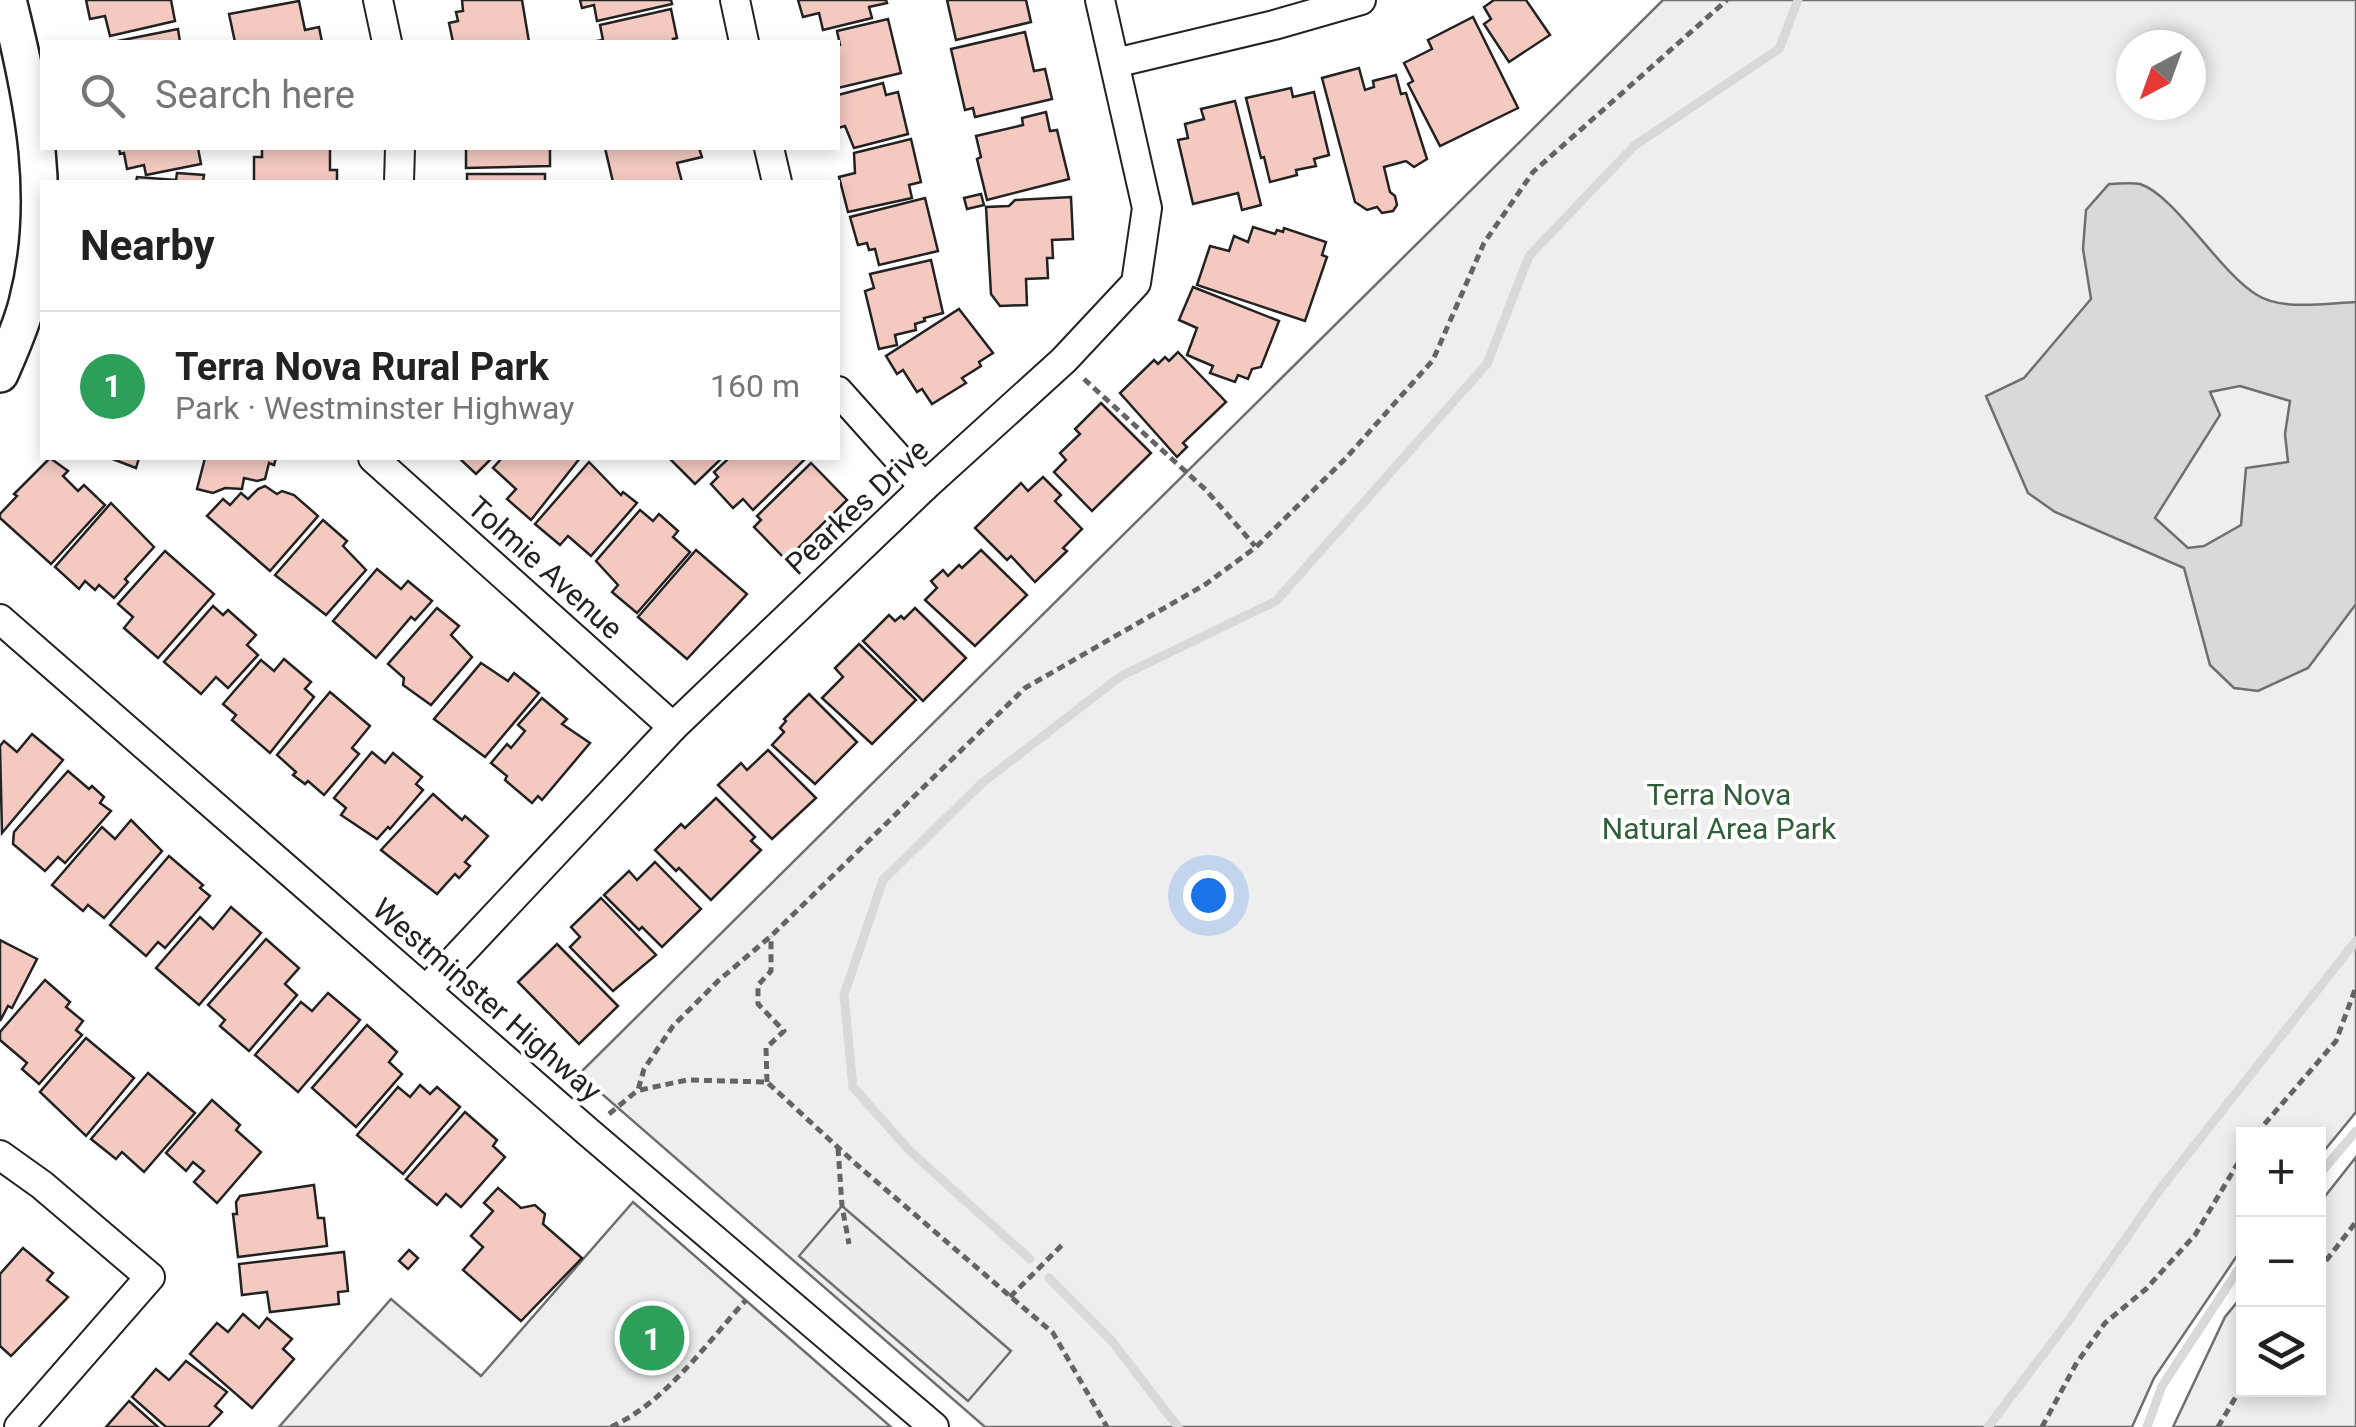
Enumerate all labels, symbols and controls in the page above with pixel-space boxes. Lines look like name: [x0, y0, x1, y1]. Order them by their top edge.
north arrow: [2116, 30, 2206, 120]
search box: [40, 40, 840, 150]
icon: search: [75, 68, 130, 123]
text: Search here: [155, 73, 355, 117]
text: Nearby: [80, 221, 215, 270]
text: Terra Nova Rural Park: [175, 345, 549, 389]
text: 1: [103, 367, 122, 405]
text: 160 m: [710, 367, 800, 405]
text: Park · Westminster Highway: [175, 389, 574, 427]
street label: Pearkes Drive: [778, 432, 935, 582]
street label: Tolmie Avenue: [461, 489, 630, 646]
park label: Terra Nova Natural Area Park: [1602, 777, 1837, 846]
your location: [1183, 870, 1234, 921]
street label: Westminster Highway: [366, 891, 609, 1108]
map controls: [2236, 1127, 2326, 1397]
button: +: [2236, 1127, 2326, 1217]
button: −: [2236, 1217, 2326, 1307]
pin: 1: [620, 1300, 684, 1376]
button: layers: [2236, 1307, 2326, 1397]

